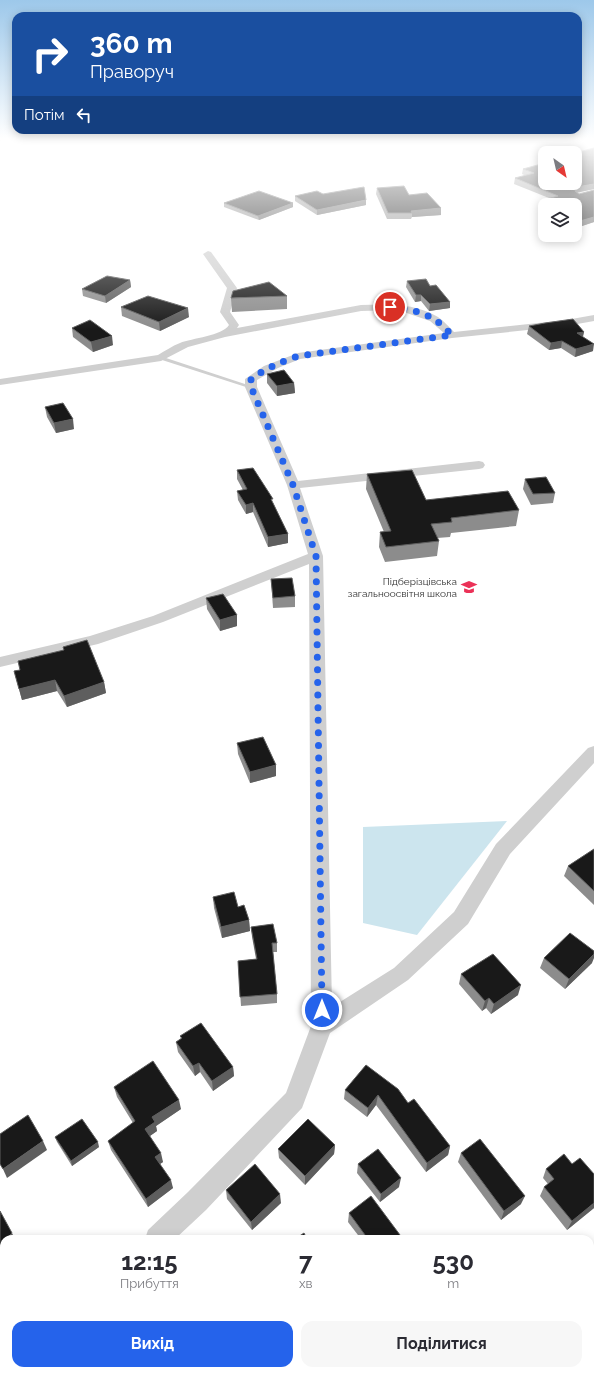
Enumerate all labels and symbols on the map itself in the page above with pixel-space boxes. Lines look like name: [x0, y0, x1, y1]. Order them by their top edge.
north arrow: [538, 146, 582, 190]
pin: [373, 290, 407, 324]
place label: Підберізцівська загальноосвітня школа: [348, 576, 457, 599]
school or university icon: Підберізцівська загальноосвітня школа: [460, 578, 478, 596]
position arrow: [301, 989, 343, 1031]

